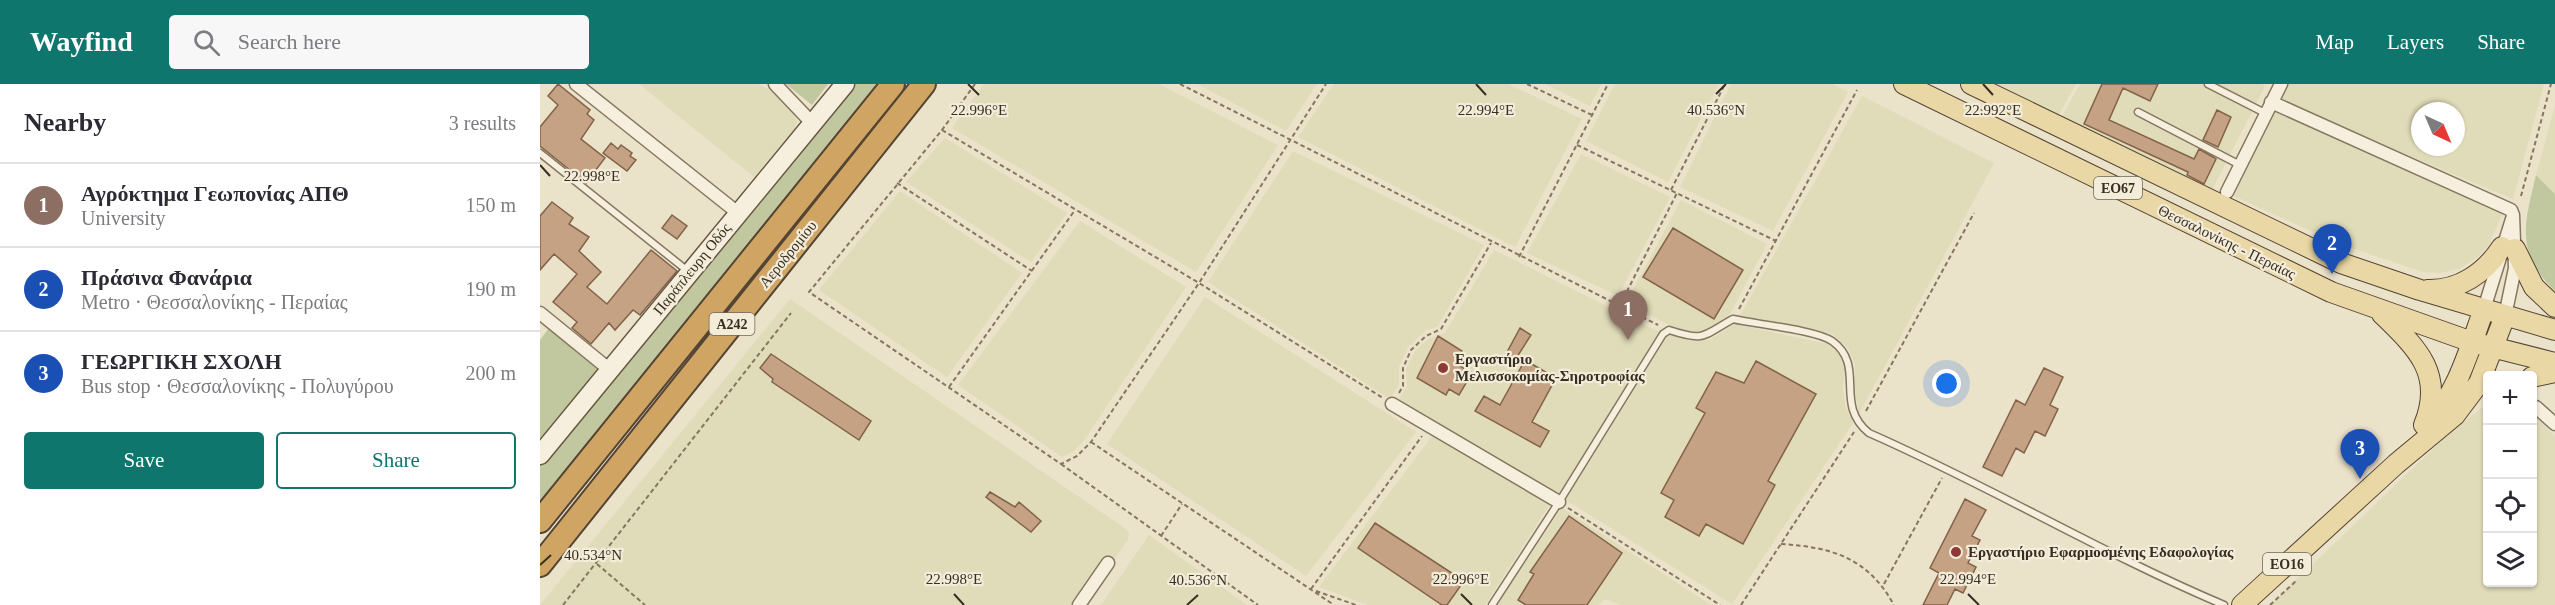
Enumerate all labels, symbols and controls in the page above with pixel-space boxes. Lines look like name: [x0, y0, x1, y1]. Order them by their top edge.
search box: [169, 15, 589, 69]
text: Wayfind: [30, 26, 133, 57]
icon: search: [190, 26, 223, 59]
text: Search here: [238, 29, 341, 54]
text: Map: [2316, 30, 2354, 54]
text: Layers: [2387, 30, 2444, 54]
text: Share: [2477, 30, 2525, 54]
text: 22.996°E: [951, 102, 1007, 118]
text: 22.994°E: [1458, 102, 1514, 118]
text: 40.536°N: [1687, 102, 1745, 118]
text: 22.992°E: [1965, 102, 2021, 118]
north arrow: [2411, 102, 2465, 156]
text: Nearby: [24, 108, 106, 137]
text: 3 results: [449, 112, 516, 134]
text: 22.998°E: [564, 168, 620, 184]
road number: ΕΟ67: [2094, 177, 2142, 199]
text: Αγρόκτημα Γεωπονίας ΑΠΘ: [81, 181, 349, 206]
text: 1: [39, 194, 49, 216]
text: 150 m: [465, 194, 516, 216]
street label: Θεσσαλονίκης - Περαίας: [2156, 202, 2298, 282]
text: University: [81, 207, 165, 229]
street label: Αεροδρομίου: [756, 217, 820, 291]
street label: Παράπλευρη Οδός: [650, 220, 734, 318]
pin: 2: [2312, 224, 2352, 274]
text: Πράσινα Φανάρια: [81, 265, 252, 290]
text: 2: [39, 278, 49, 300]
text: 190 m: [465, 278, 516, 300]
pin: 1: [1608, 290, 1648, 340]
text: Metro · Θεσσαλονίκης - Περαίας: [81, 291, 348, 313]
road number: Α242: [710, 313, 754, 335]
text: ΓΕΩΡΓΙΚΗ ΣΧΟΛΗ: [81, 349, 282, 374]
place label: Εργαστήριο Μελισσοκομίας-Σηροτροφίας: [1455, 351, 1645, 384]
marker: Εργαστήριο Μελισσοκομίας-Σηροτροφίας: [1436, 361, 1450, 375]
text: 3: [39, 362, 49, 384]
text: 200 m: [465, 362, 516, 384]
your location: [1932, 369, 1961, 398]
map controls: [2483, 371, 2537, 587]
button: +: [2483, 371, 2537, 425]
text: Bus stop · Θεσσαλονίκης - Πολυγύρου: [81, 375, 394, 397]
button: −: [2483, 425, 2537, 479]
pin: 3: [2340, 430, 2380, 479]
button: Save: [24, 432, 264, 489]
button: Share: [276, 432, 516, 489]
button: locate: [2483, 479, 2537, 533]
button: layers: [2483, 533, 2537, 587]
place label: Εργαστήριο Εφαρμοσμένης Εδαφολογίας: [1968, 544, 2234, 560]
marker: Εργαστήριο Εφαρμοσμένης Εδαφολογίας: [1949, 545, 1963, 559]
text: 40.534°N: [564, 547, 622, 563]
road number: ΕΟ16: [2263, 553, 2311, 575]
text: 22.998°E: [926, 571, 982, 587]
text: 22.996°E: [1433, 571, 1489, 587]
text: 22.994°E: [1940, 571, 1996, 587]
text: 40.536°N: [1169, 572, 1227, 588]

